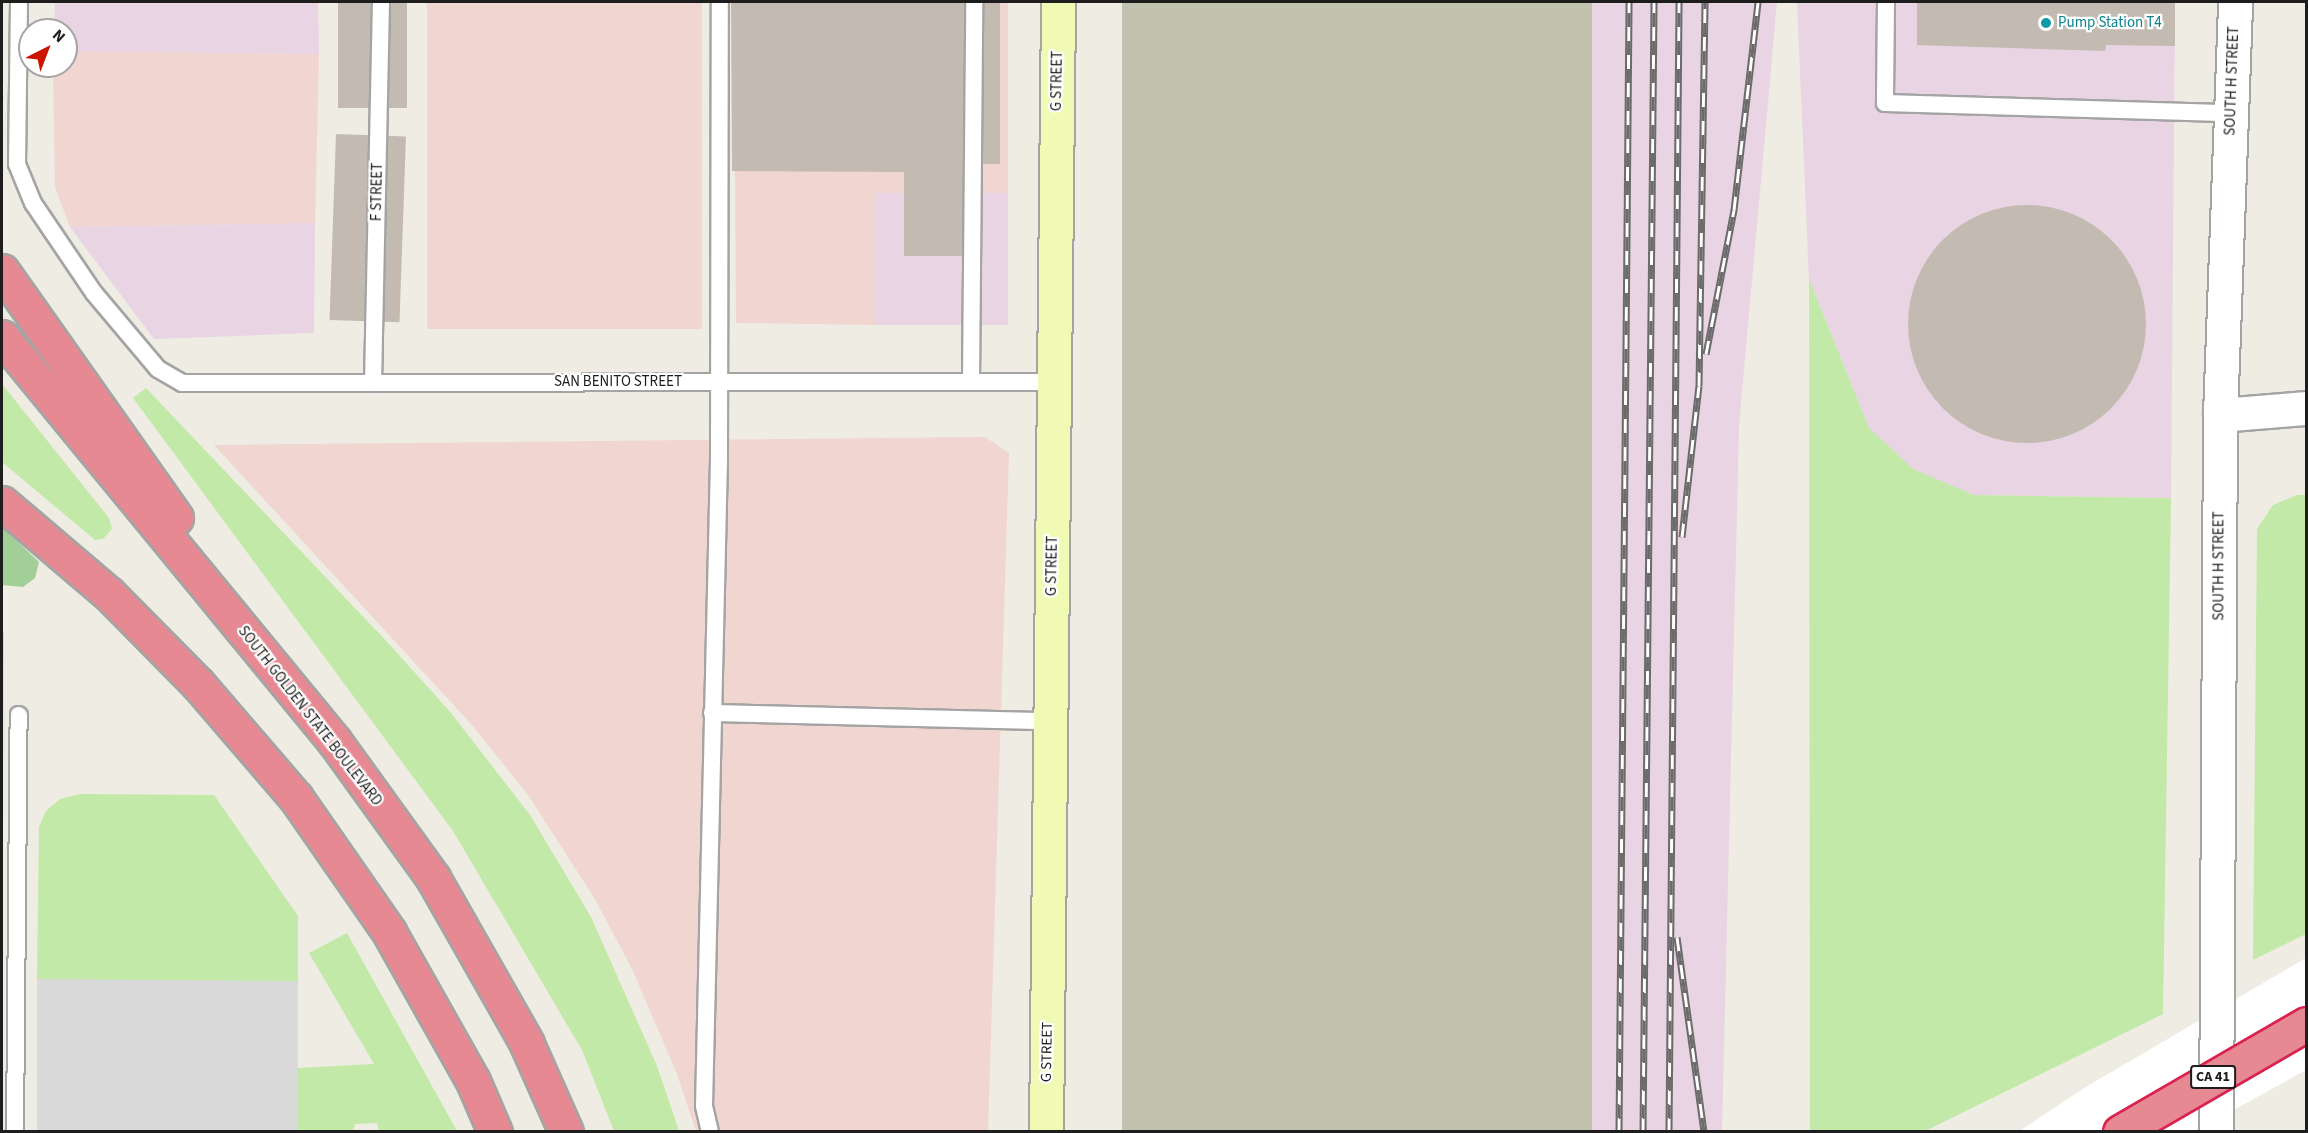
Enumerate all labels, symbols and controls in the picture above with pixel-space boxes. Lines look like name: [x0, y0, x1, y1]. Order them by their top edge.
place label: Pump Station T4: [2058, 14, 2162, 32]
marker: Pump Station T4: [2039, 16, 2053, 30]
north arrow: [18, 18, 78, 78]
text: N: [47, 24, 70, 48]
street label: SOUTH H STREET: [2221, 26, 2243, 136]
street label: G STREET: [1047, 51, 1067, 111]
street label: F STREET: [367, 163, 387, 221]
street label: SAN BENITO STREET: [554, 373, 682, 391]
street label: SOUTH H STREET: [2210, 511, 2228, 621]
street label: G STREET: [1042, 536, 1062, 596]
street label: SOUTH GOLDEN STATE BOULEVARD: [234, 622, 386, 810]
street label: G STREET: [1037, 1022, 1057, 1082]
road number: CA 41: [2189, 1066, 2237, 1088]

